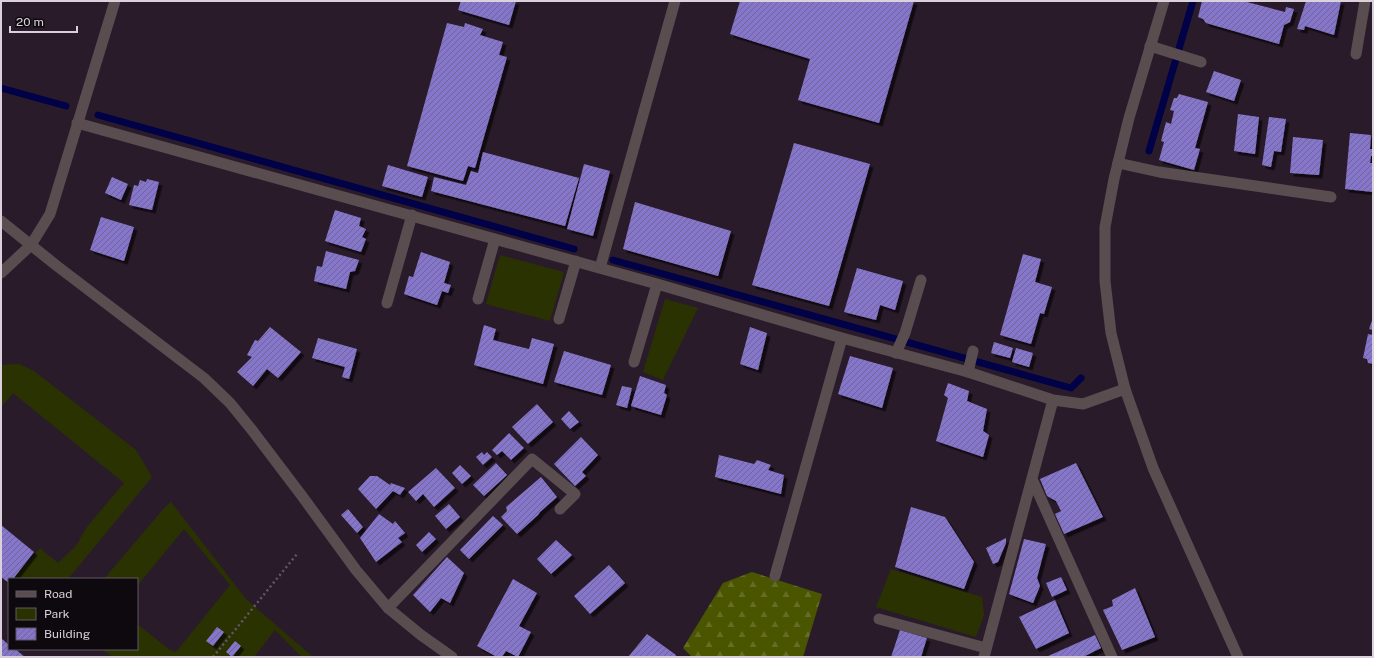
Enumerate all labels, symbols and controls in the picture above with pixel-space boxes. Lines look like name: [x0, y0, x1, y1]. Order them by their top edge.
scale bar: [10, 8, 77, 34]
text: 20 m: [16, 15, 44, 29]
legend: [8, 578, 138, 650]
text: Road: [44, 587, 72, 601]
text: Park: [44, 607, 70, 621]
text: Building: [44, 627, 90, 641]

